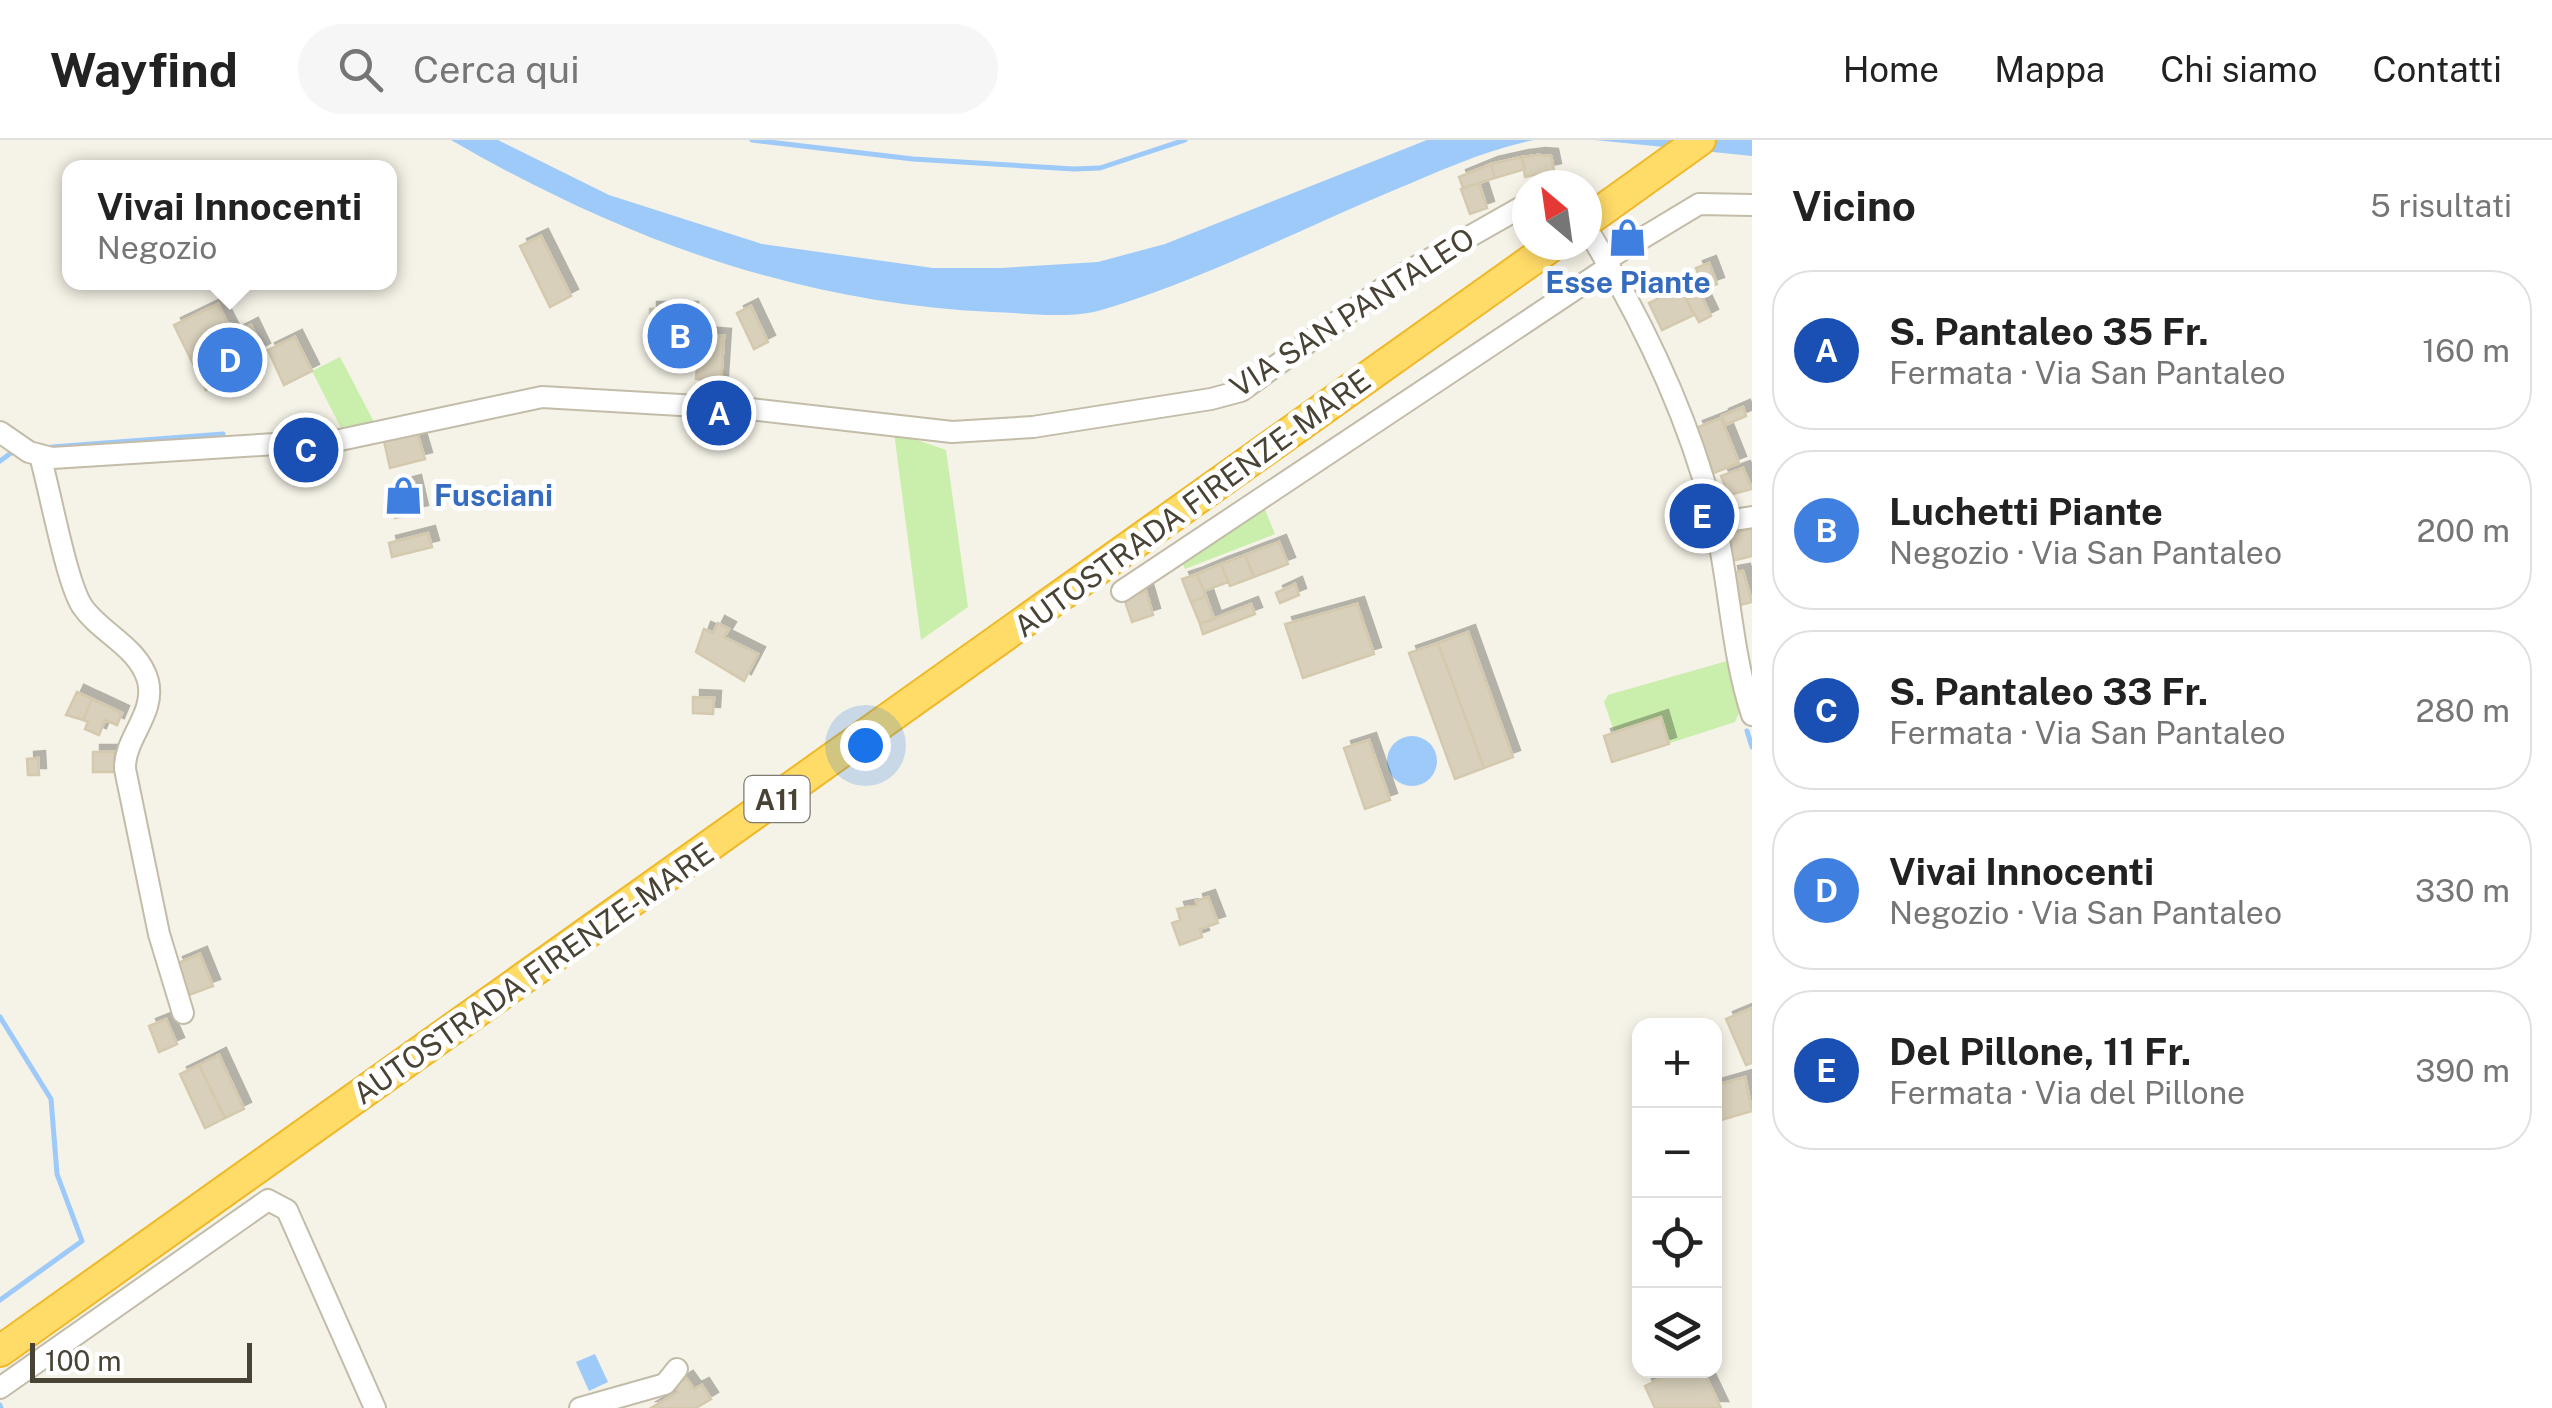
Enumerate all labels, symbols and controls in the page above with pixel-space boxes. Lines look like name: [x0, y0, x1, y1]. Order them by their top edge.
search box: [298, 24, 998, 114]
text: Wayfind: [50, 41, 238, 98]
icon: search: [333, 42, 388, 97]
text: Cerca qui: [413, 47, 580, 92]
text: Home: [1843, 49, 1939, 90]
text: Mappa: [1994, 49, 2105, 90]
text: Chi siamo: [2160, 49, 2317, 90]
text: Contatti: [2372, 49, 2502, 90]
popup: [62, 160, 397, 290]
north arrow: [1512, 170, 1602, 260]
text: Vicino: [1792, 181, 1916, 230]
text: Vivai Innocenti: [97, 184, 362, 229]
text: 5 risultati: [2370, 187, 2512, 224]
shop icon: Esse Piante: [1607, 217, 1649, 259]
street label: VIA SAN PANTALEO: [1223, 220, 1481, 404]
text: Negozio: [97, 229, 217, 266]
place label: Esse Piante: [1545, 264, 1711, 300]
pin: B: [648, 298, 712, 374]
text: S. Pantaleo 35 Fr.: [1889, 309, 2209, 354]
pin: D: [198, 322, 262, 398]
text: A: [1815, 332, 1838, 369]
text: 160 m: [2422, 332, 2510, 369]
text: Fermata · Via San Pantaleo: [1889, 354, 2286, 391]
street label: AUTOSTRADA FIRENZE-MARE: [1007, 362, 1377, 644]
pin: A: [686, 376, 752, 450]
pin: C: [274, 412, 338, 488]
shop icon: Fusciani: [383, 474, 425, 516]
place label: Fusciani: [434, 477, 553, 513]
pin: E: [1670, 478, 1734, 554]
text: Luchetti Piante: [1889, 489, 2163, 534]
text: B: [1816, 512, 1837, 549]
text: 200 m: [2417, 512, 2510, 549]
text: Negozio · Via San Pantaleo: [1889, 534, 2282, 571]
text: S. Pantaleo 33 Fr.: [1889, 669, 2208, 714]
text: C: [1815, 692, 1838, 729]
text: 280 m: [2415, 692, 2510, 729]
text: Fermata · Via San Pantaleo: [1889, 714, 2286, 751]
your location: [840, 720, 891, 771]
road number: A11: [744, 776, 810, 822]
street label: AUTOSTRADA FIRENZE-MARE: [346, 834, 720, 1112]
text: Vivai Innocenti: [1889, 849, 2154, 894]
text: D: [1815, 872, 1838, 909]
text: 330 m: [2415, 872, 2510, 909]
text: Negozio · Via San Pantaleo: [1889, 894, 2282, 931]
map controls: [1632, 1018, 1722, 1378]
button: +: [1632, 1018, 1722, 1108]
text: Del Pillone, 11 Fr.: [1889, 1029, 2191, 1074]
text: E: [1816, 1052, 1837, 1089]
text: 390 m: [2415, 1052, 2510, 1089]
text: Fermata · Via del Pillone: [1889, 1074, 2245, 1111]
button: −: [1632, 1108, 1722, 1198]
button: locate: [1632, 1198, 1722, 1288]
button: layers: [1632, 1288, 1722, 1378]
scale bar: [30, 1338, 252, 1382]
text: 100 m: [45, 1344, 122, 1377]

